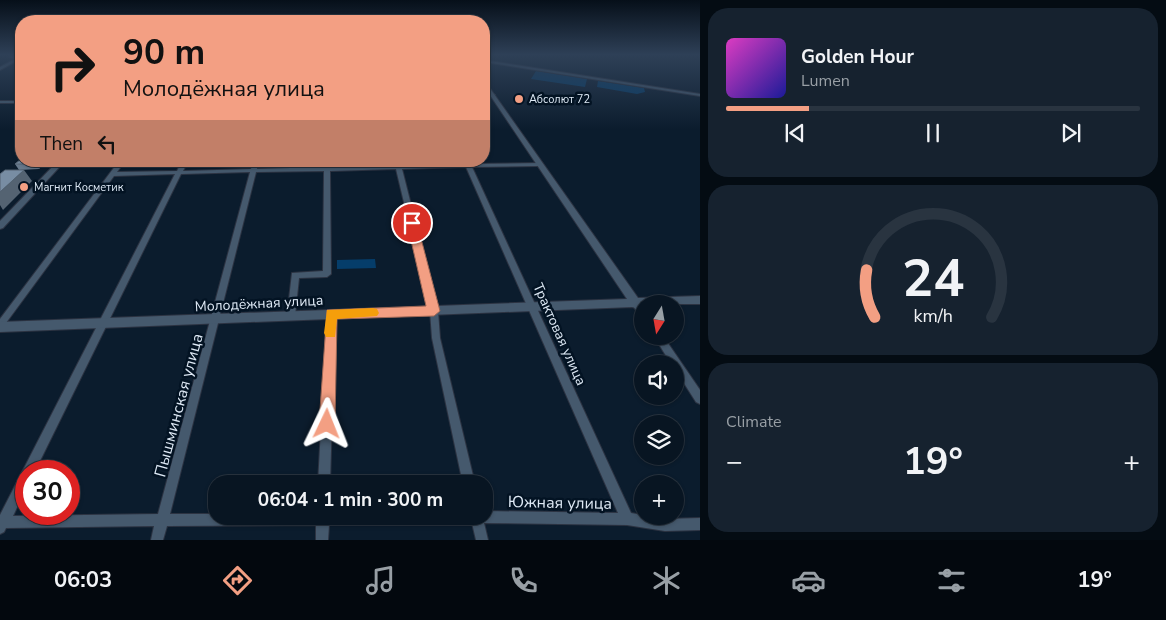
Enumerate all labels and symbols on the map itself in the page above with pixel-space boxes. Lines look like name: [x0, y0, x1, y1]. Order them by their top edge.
place label: Абсолют 72: [529, 92, 590, 107]
marker: Абсолют 72: [513, 93, 525, 105]
place label: Магнит Косметик: [34, 180, 124, 195]
marker: Магнит Косметик: [18, 181, 30, 193]
pin: [391, 202, 433, 244]
street label: Трактовая улица: [528, 280, 591, 388]
street label: Молодёжная улица: [194, 291, 324, 316]
north arrow: [634, 295, 684, 345]
street label: Пышминская улица: [149, 331, 209, 479]
position arrow: [300, 397, 352, 449]
speed limit sign: 30: [15, 460, 80, 525]
street label: Южная улица: [508, 491, 612, 515]

